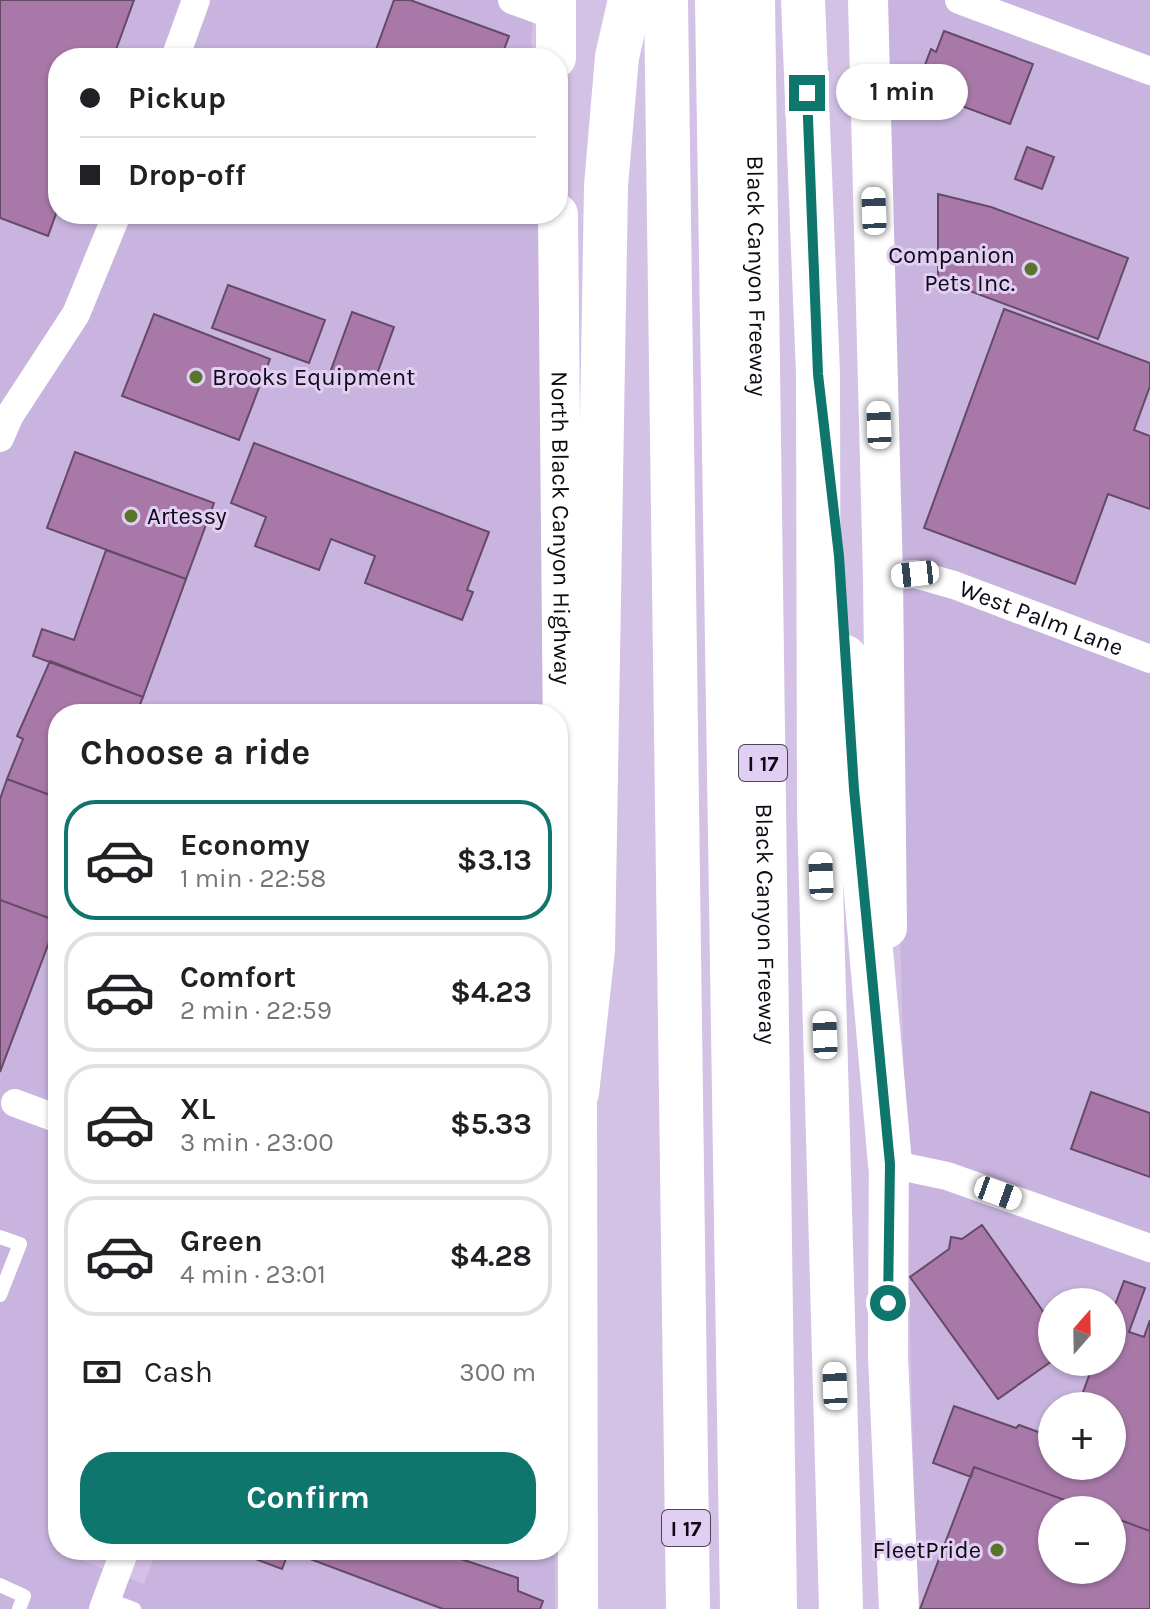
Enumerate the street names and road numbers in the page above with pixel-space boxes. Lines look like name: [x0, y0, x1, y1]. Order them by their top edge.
street label: Black Canyon Freeway: [741, 155, 772, 397]
street label: North Black Canyon Highway: [545, 371, 576, 685]
street label: West Palm Lane: [955, 574, 1127, 662]
road number: I 17: [739, 745, 787, 781]
street label: Black Canyon Freeway: [750, 803, 781, 1045]
road number: I 17: [662, 1510, 710, 1546]

